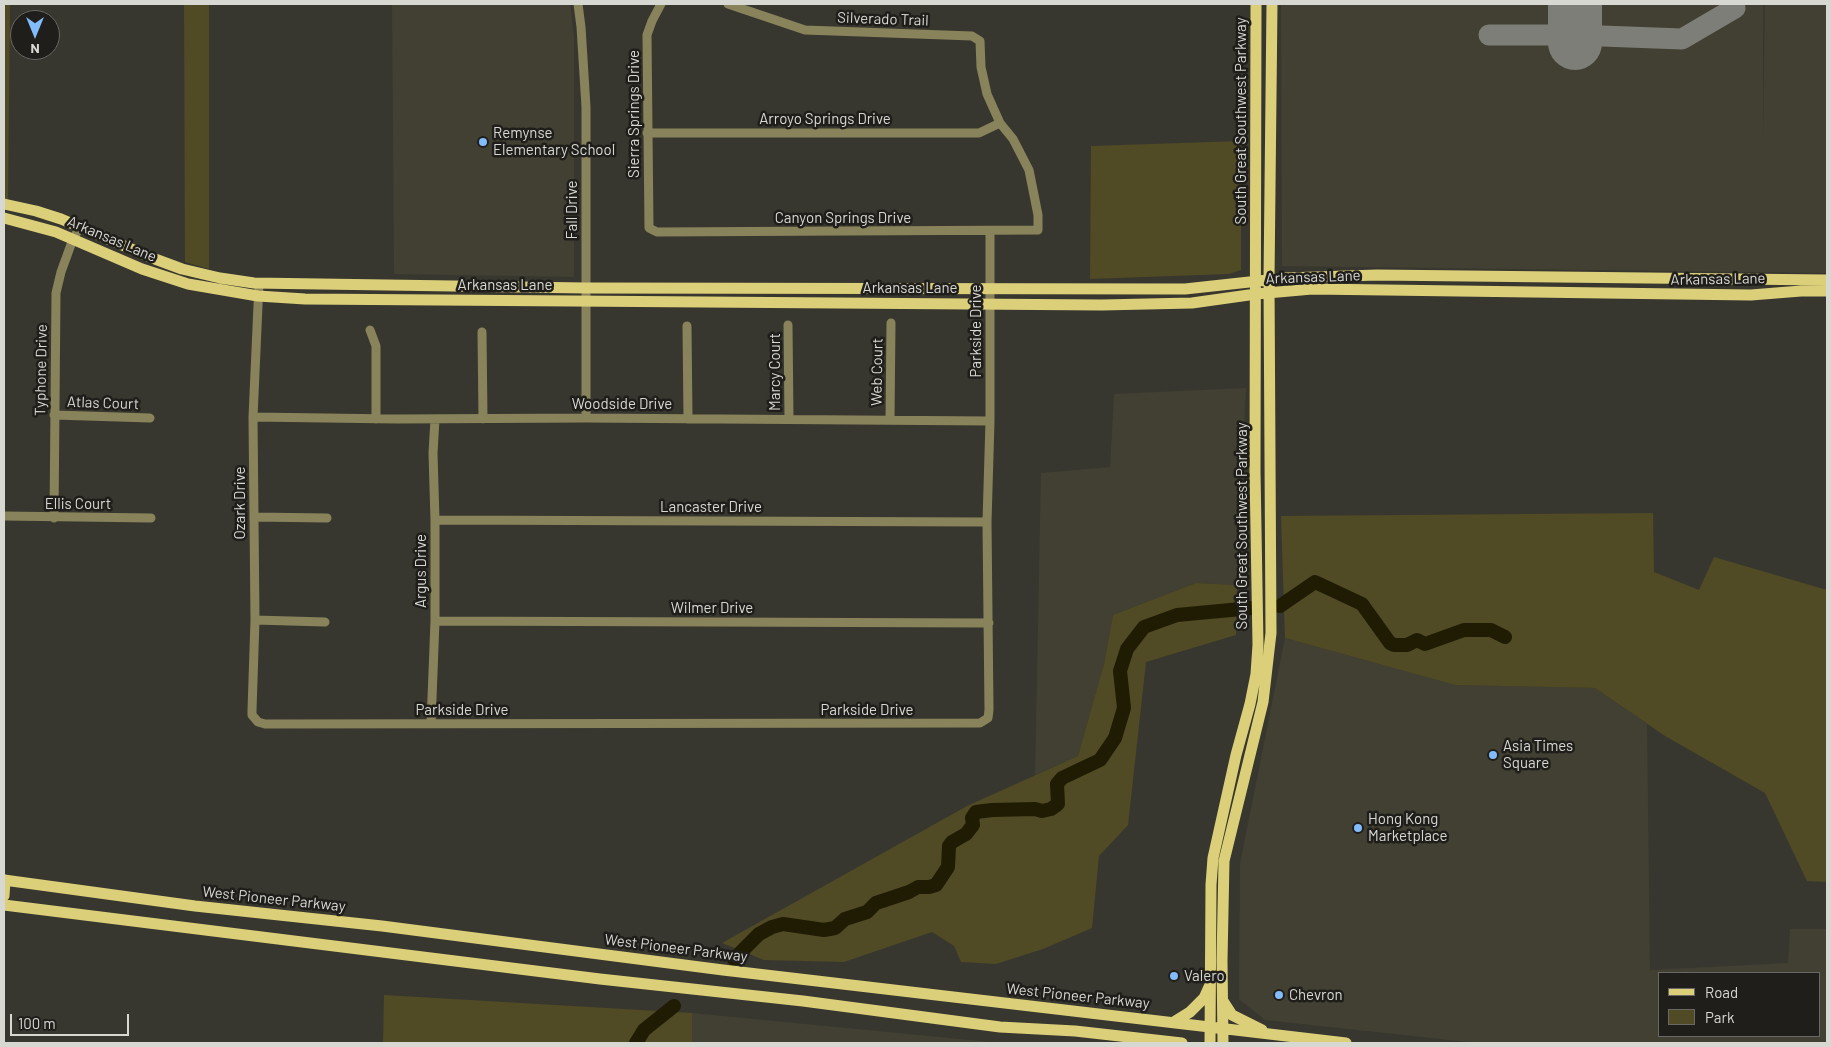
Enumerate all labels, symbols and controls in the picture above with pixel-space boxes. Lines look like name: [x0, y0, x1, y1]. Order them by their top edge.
street label: Silverado Trail: [837, 8, 929, 30]
north arrow: [10, 10, 60, 60]
street label: South Great Southwest Parkway: [1232, 17, 1250, 225]
text: N: [30, 41, 40, 58]
street label: Sierra Springs Drive: [625, 50, 643, 178]
street label: Arroyo Springs Drive: [759, 110, 891, 128]
place label: Remynse Elementary School: [493, 124, 615, 159]
marker: Remynse Elementary School: [477, 136, 489, 148]
street label: Fall Drive: [563, 180, 581, 240]
street label: Canyon Springs Drive: [775, 209, 911, 227]
street label: Arkansas Lane: [65, 212, 159, 266]
street label: Arkansas Lane: [1265, 266, 1361, 288]
street label: Arkansas Lane: [1670, 269, 1766, 289]
street label: Arkansas Lane: [458, 276, 552, 294]
street label: Arkansas Lane: [863, 279, 957, 297]
street label: Parkside Drive: [967, 284, 985, 378]
street label: Typhone Drive: [31, 324, 51, 416]
street label: Marcy Court: [766, 333, 784, 411]
street label: Web Court: [867, 338, 887, 406]
street label: Atlas Court: [67, 393, 139, 413]
street label: Woodside Drive: [572, 395, 672, 413]
street label: South Great Southwest Parkway: [1233, 422, 1251, 630]
street label: Ozark Drive: [231, 466, 249, 540]
street label: Ellis Court: [45, 495, 111, 513]
street label: Lancaster Drive: [660, 498, 762, 516]
street label: Argus Drive: [412, 534, 430, 608]
street label: Wilmer Drive: [671, 599, 753, 617]
street label: Parkside Drive: [415, 701, 509, 719]
street label: Parkside Drive: [820, 701, 914, 719]
place label: Asia Times Square: [1503, 737, 1573, 772]
marker: Asia Times Square: [1487, 749, 1499, 761]
place label: Hong Kong Marketplace: [1368, 810, 1448, 845]
marker: Hong Kong Marketplace: [1352, 822, 1364, 834]
street label: West Pioneer Parkway: [202, 883, 346, 915]
street label: West Pioneer Parkway: [603, 930, 749, 966]
place label: Valero: [1184, 967, 1225, 985]
marker: Valero: [1168, 970, 1180, 982]
legend: [1658, 972, 1821, 1037]
street label: West Pioneer Parkway: [1006, 980, 1150, 1012]
text: Road: [1705, 983, 1738, 1001]
place label: Chevron: [1289, 986, 1343, 1004]
marker: Chevron: [1273, 989, 1285, 1001]
scale bar: [12, 1004, 131, 1036]
text: Park: [1705, 1008, 1734, 1026]
text: 100 m: [18, 1014, 56, 1032]

